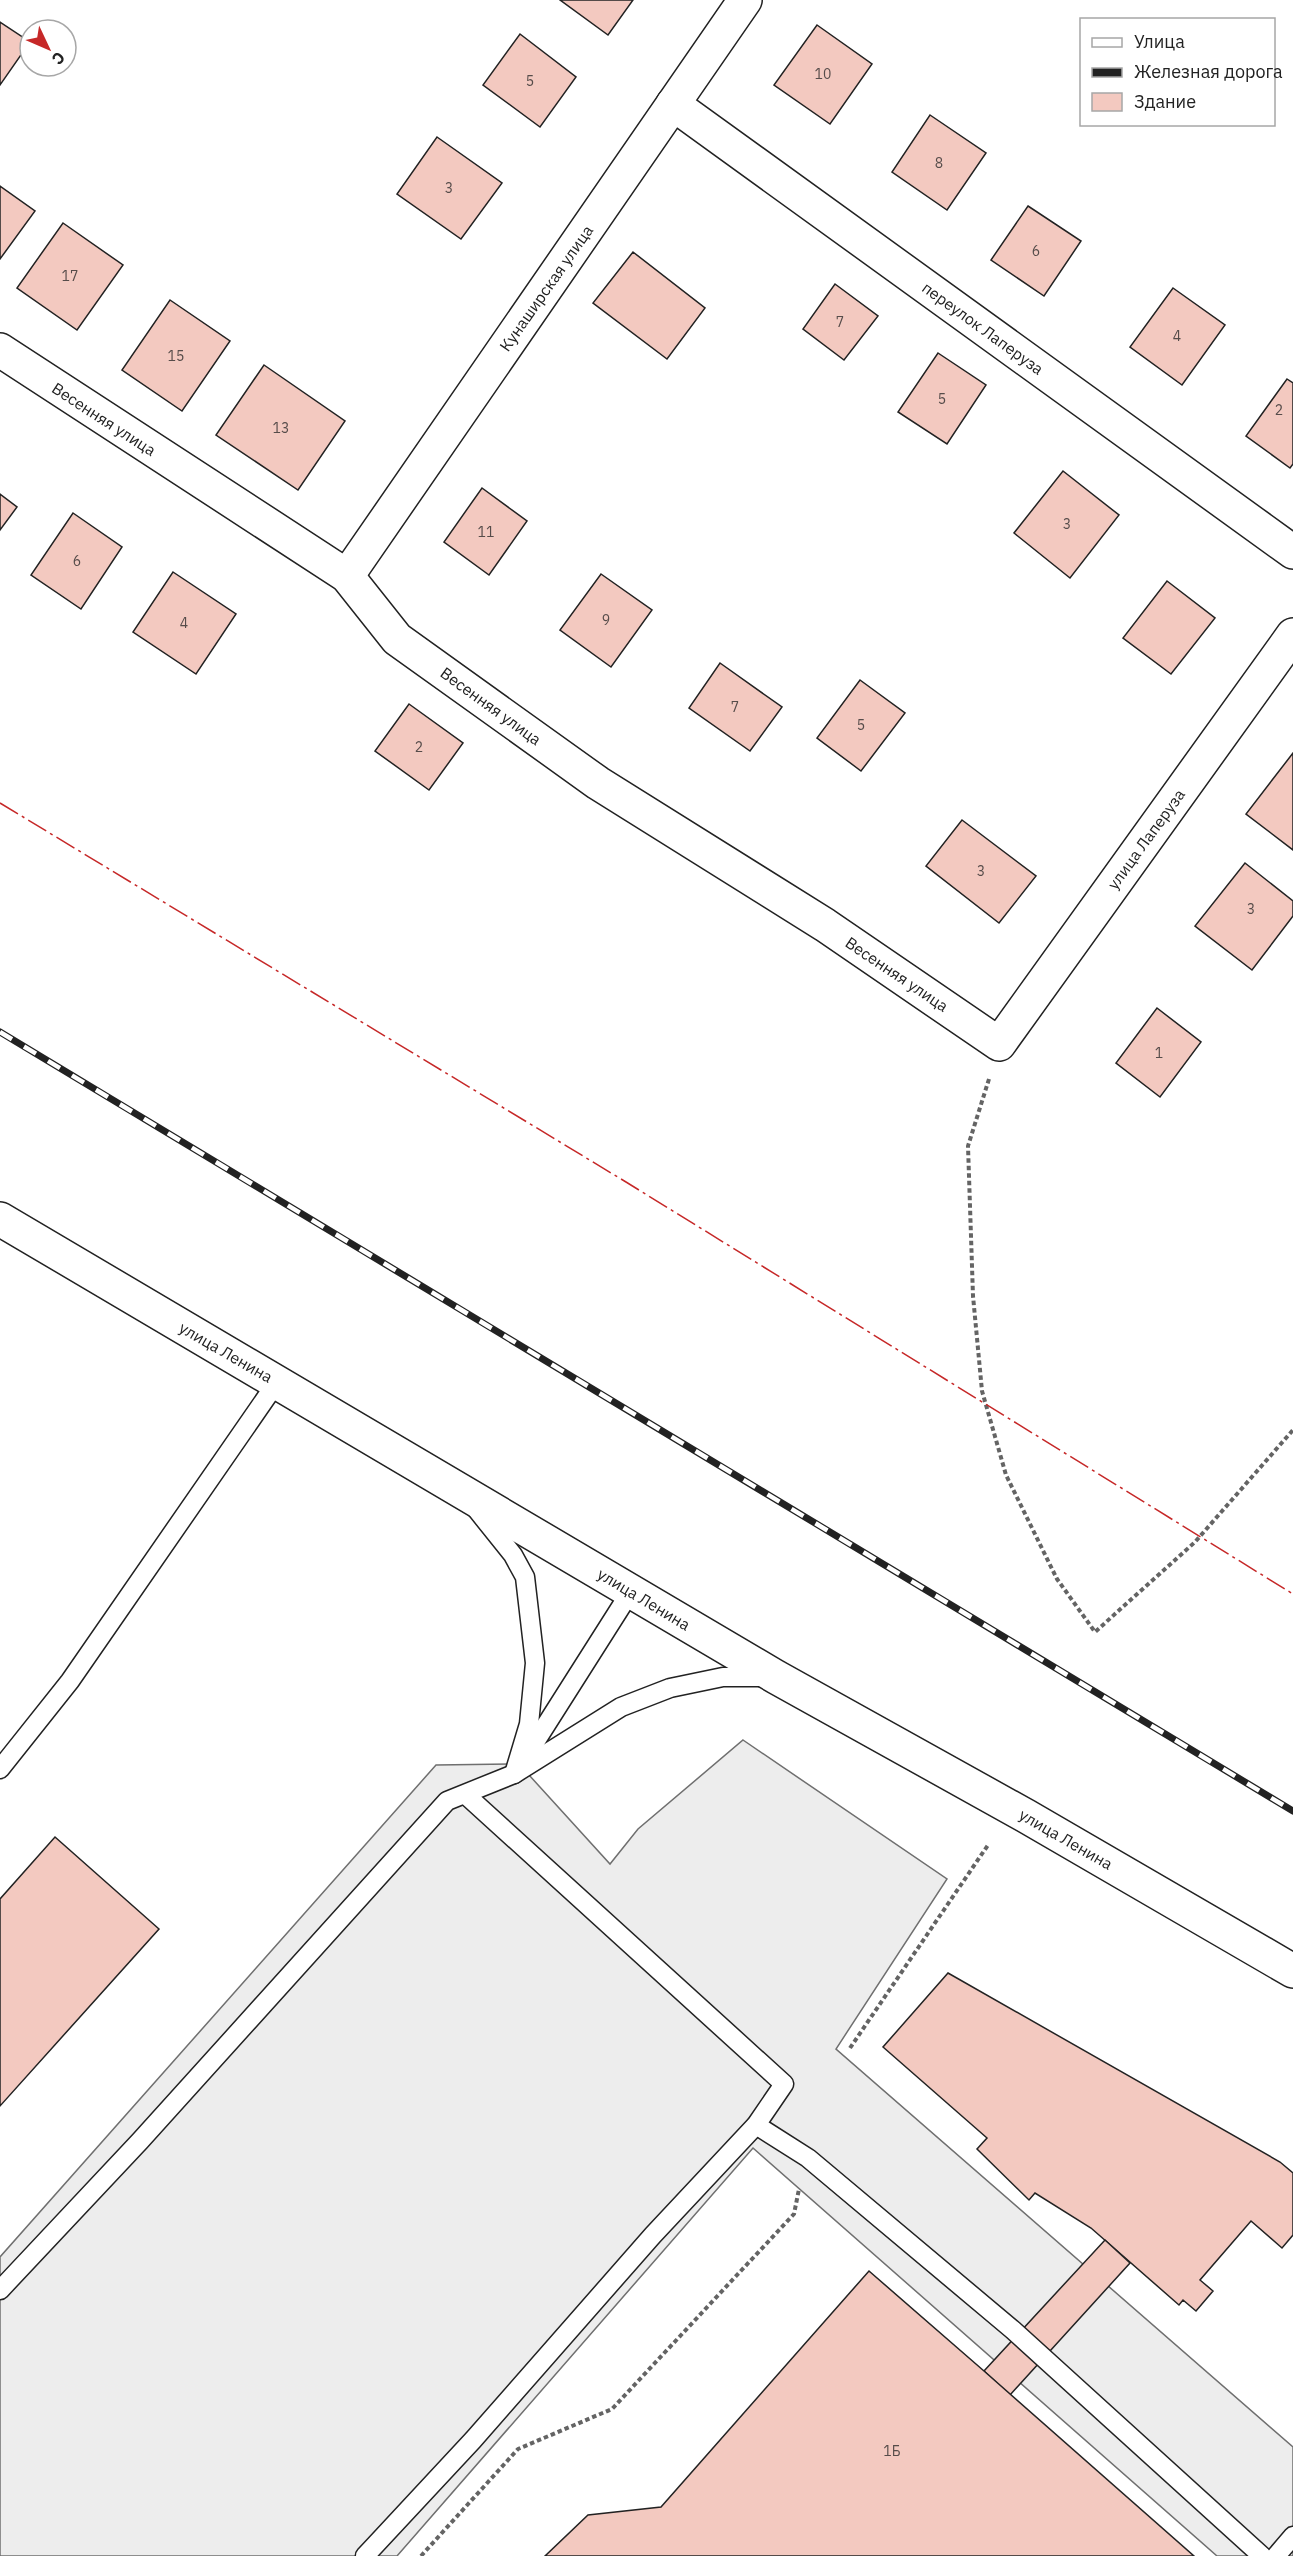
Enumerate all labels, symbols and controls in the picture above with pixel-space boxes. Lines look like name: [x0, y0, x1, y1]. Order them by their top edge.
north arrow: [18, 18, 78, 78]
legend: [1080, 18, 1275, 126]
text: Улица: [1134, 30, 1185, 53]
text: С: [48, 48, 70, 69]
text: Железная дорога: [1134, 60, 1283, 83]
house number: 10: [815, 65, 831, 83]
house number: 5: [526, 72, 534, 90]
text: Здание: [1134, 90, 1196, 113]
house number: 8: [935, 154, 943, 172]
house number: 3: [445, 179, 453, 197]
street label: Кунаширская улица: [495, 221, 597, 355]
house number: 6: [1032, 242, 1040, 260]
house number: 17: [62, 267, 78, 285]
street label: переулок Лаперуза: [918, 277, 1048, 379]
house number: 7: [836, 313, 844, 331]
house number: 4: [1173, 327, 1181, 345]
house number: 15: [168, 347, 184, 365]
street label: Весенняя улица: [48, 378, 160, 460]
house number: 5: [938, 390, 946, 408]
house number: 2: [1275, 401, 1283, 419]
house number: 13: [273, 419, 289, 437]
house number: 3: [1063, 515, 1071, 533]
house number: 11: [478, 523, 494, 541]
house number: 6: [73, 552, 81, 570]
house number: 9: [602, 611, 610, 629]
house number: 4: [180, 614, 188, 632]
street label: Весенняя улица: [437, 663, 546, 750]
house number: 7: [731, 698, 739, 716]
house number: 5: [857, 716, 865, 734]
house number: 2: [415, 738, 423, 756]
street label: улица Лаперуза: [1103, 785, 1189, 893]
house number: 3: [977, 862, 985, 880]
house number: 3: [1247, 900, 1255, 918]
street label: Весенняя улица: [842, 932, 953, 1016]
house number: 1: [1155, 1044, 1163, 1062]
street label: улица Ленина: [176, 1317, 277, 1387]
street label: улица Ленина: [594, 1563, 694, 1635]
street label: улица Ленина: [1016, 1804, 1117, 1874]
house number: 1Б: [883, 2442, 901, 2460]

